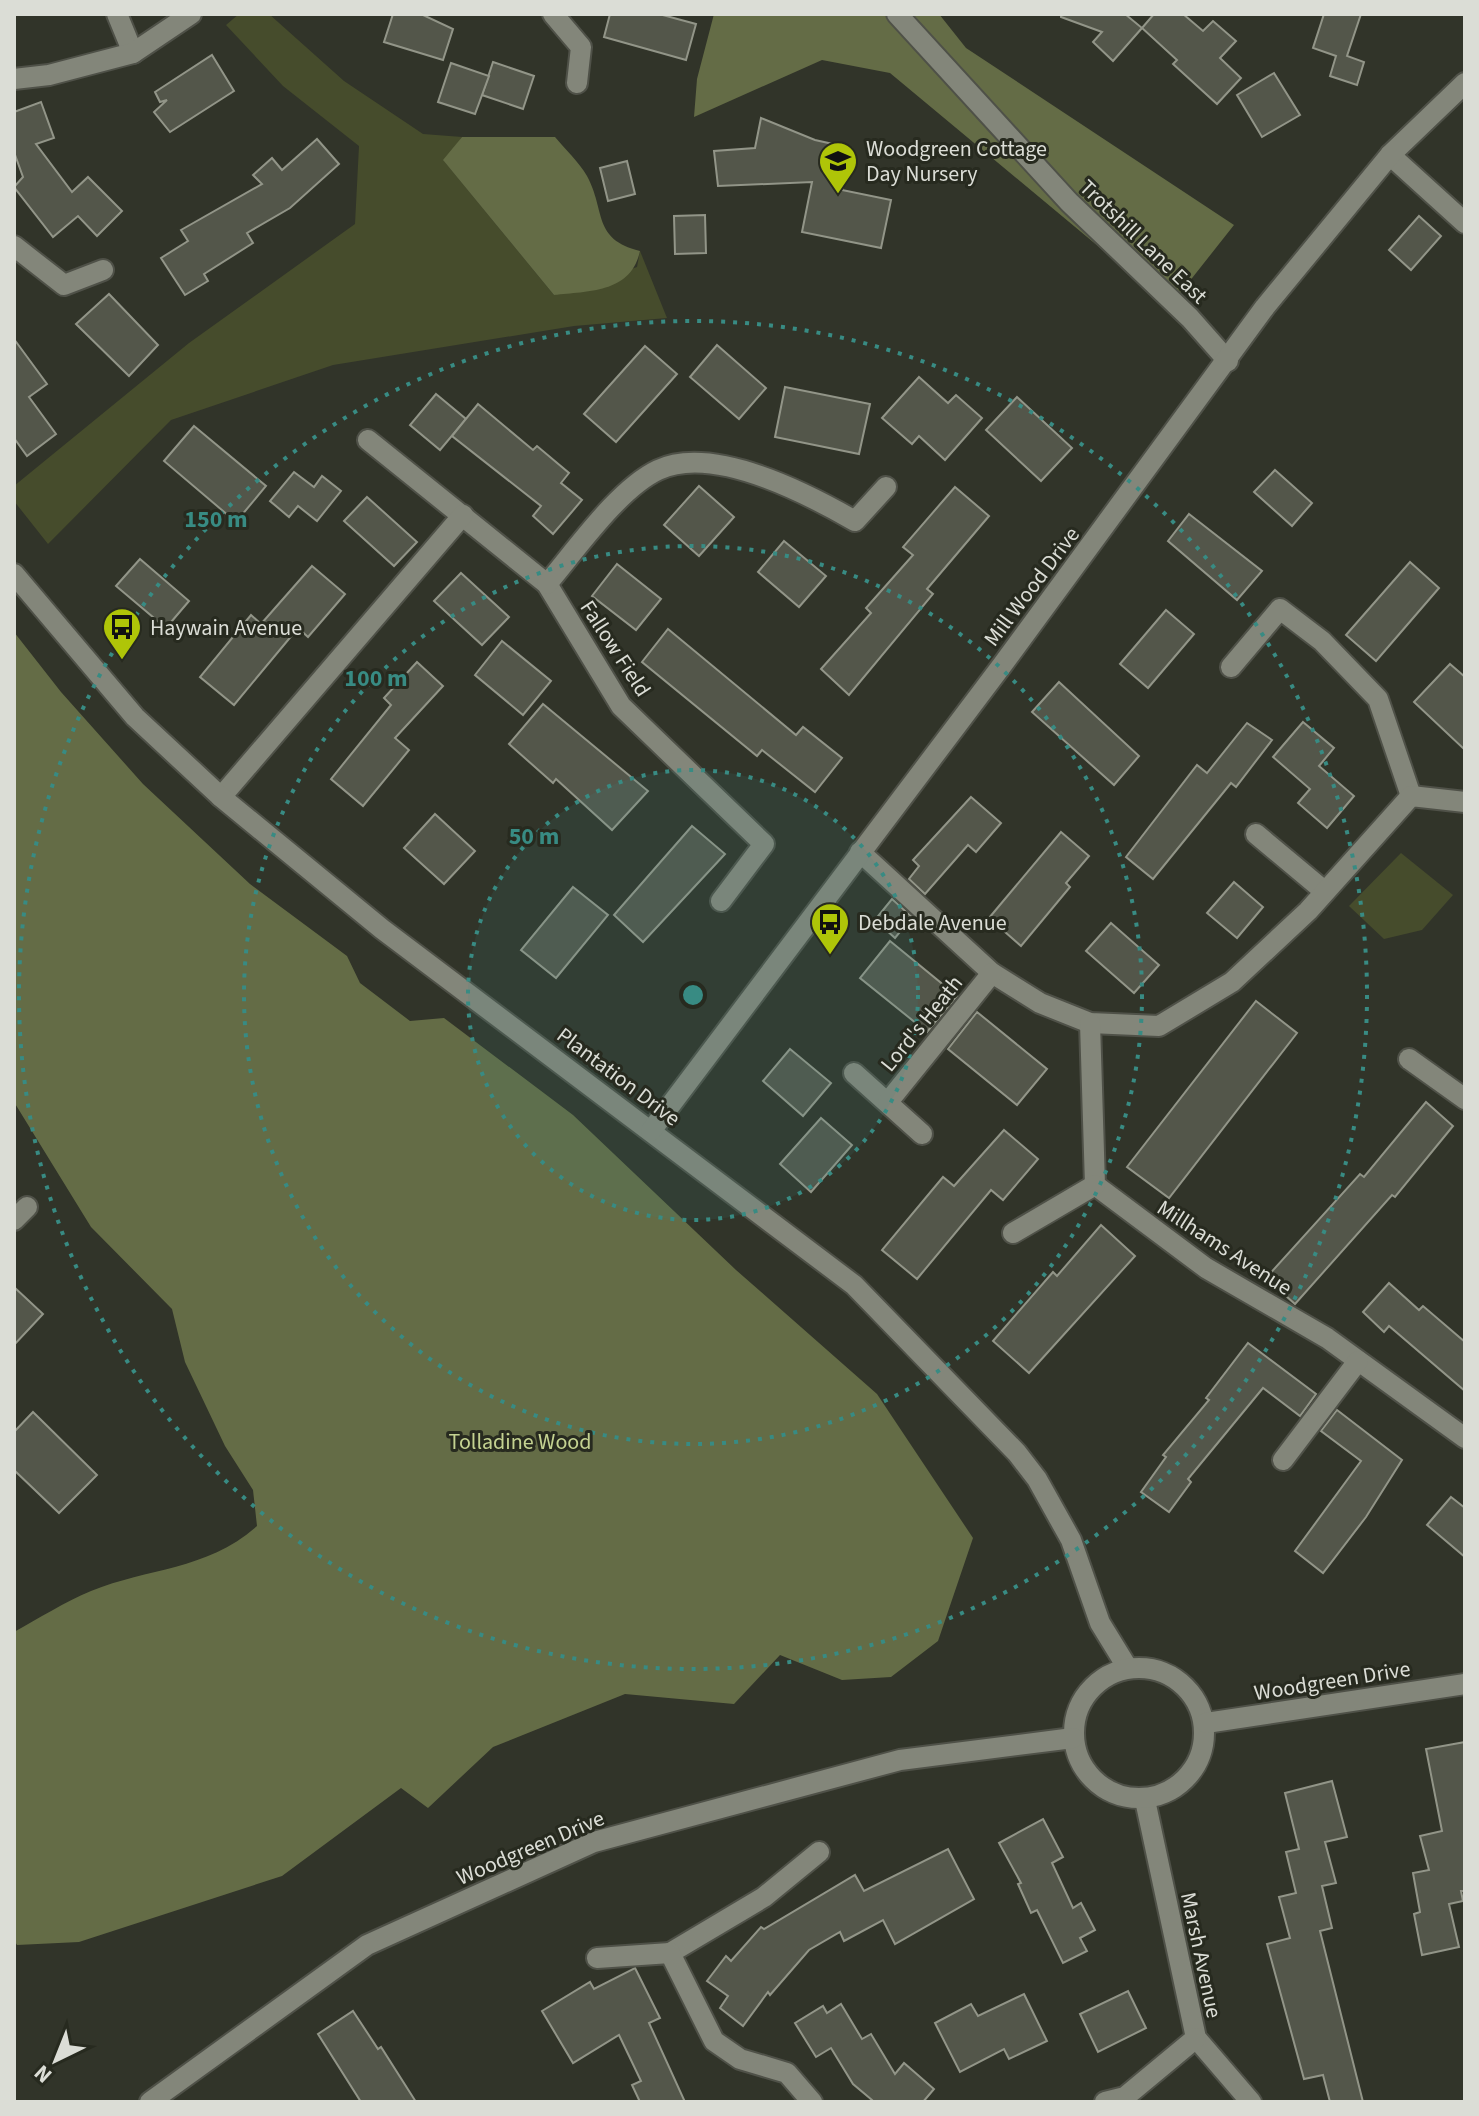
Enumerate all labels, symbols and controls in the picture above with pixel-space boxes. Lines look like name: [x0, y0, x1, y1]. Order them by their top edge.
place label: Woodgreen Cottage Day Nursery: [866, 133, 1047, 190]
school or university icon: Woodgreen Cottage Day Nursery: [817, 140, 859, 195]
street label: Trotshill Lane East: [1072, 172, 1215, 312]
text: 150 m: [184, 502, 248, 537]
street label: Mill Wood Drive: [976, 520, 1087, 653]
street label: Fallow Field: [572, 594, 658, 703]
bus stop icon: Haywain Avenue: [101, 606, 143, 661]
place label: Haywain Avenue: [150, 612, 302, 644]
text: 100 m: [344, 661, 408, 696]
text: 50 m: [509, 819, 559, 854]
bus stop icon: Debdale Avenue: [809, 901, 851, 956]
place label: Debdale Avenue: [858, 907, 1007, 939]
street label: Lord's Heath: [873, 969, 971, 1079]
centre of rings: [679, 981, 707, 1009]
street label: Plantation Drive: [550, 1020, 687, 1134]
street label: Millhams Avenue: [1151, 1192, 1298, 1304]
park label: Tolladine Wood: [449, 1426, 591, 1458]
street label: Woodgreen Drive: [1252, 1653, 1413, 1709]
street label: Woodgreen Drive: [452, 1802, 609, 1893]
street label: Marsh Avenue: [1172, 1889, 1230, 2021]
north arrow: [16, 2020, 96, 2100]
text: N: [27, 2057, 59, 2091]

